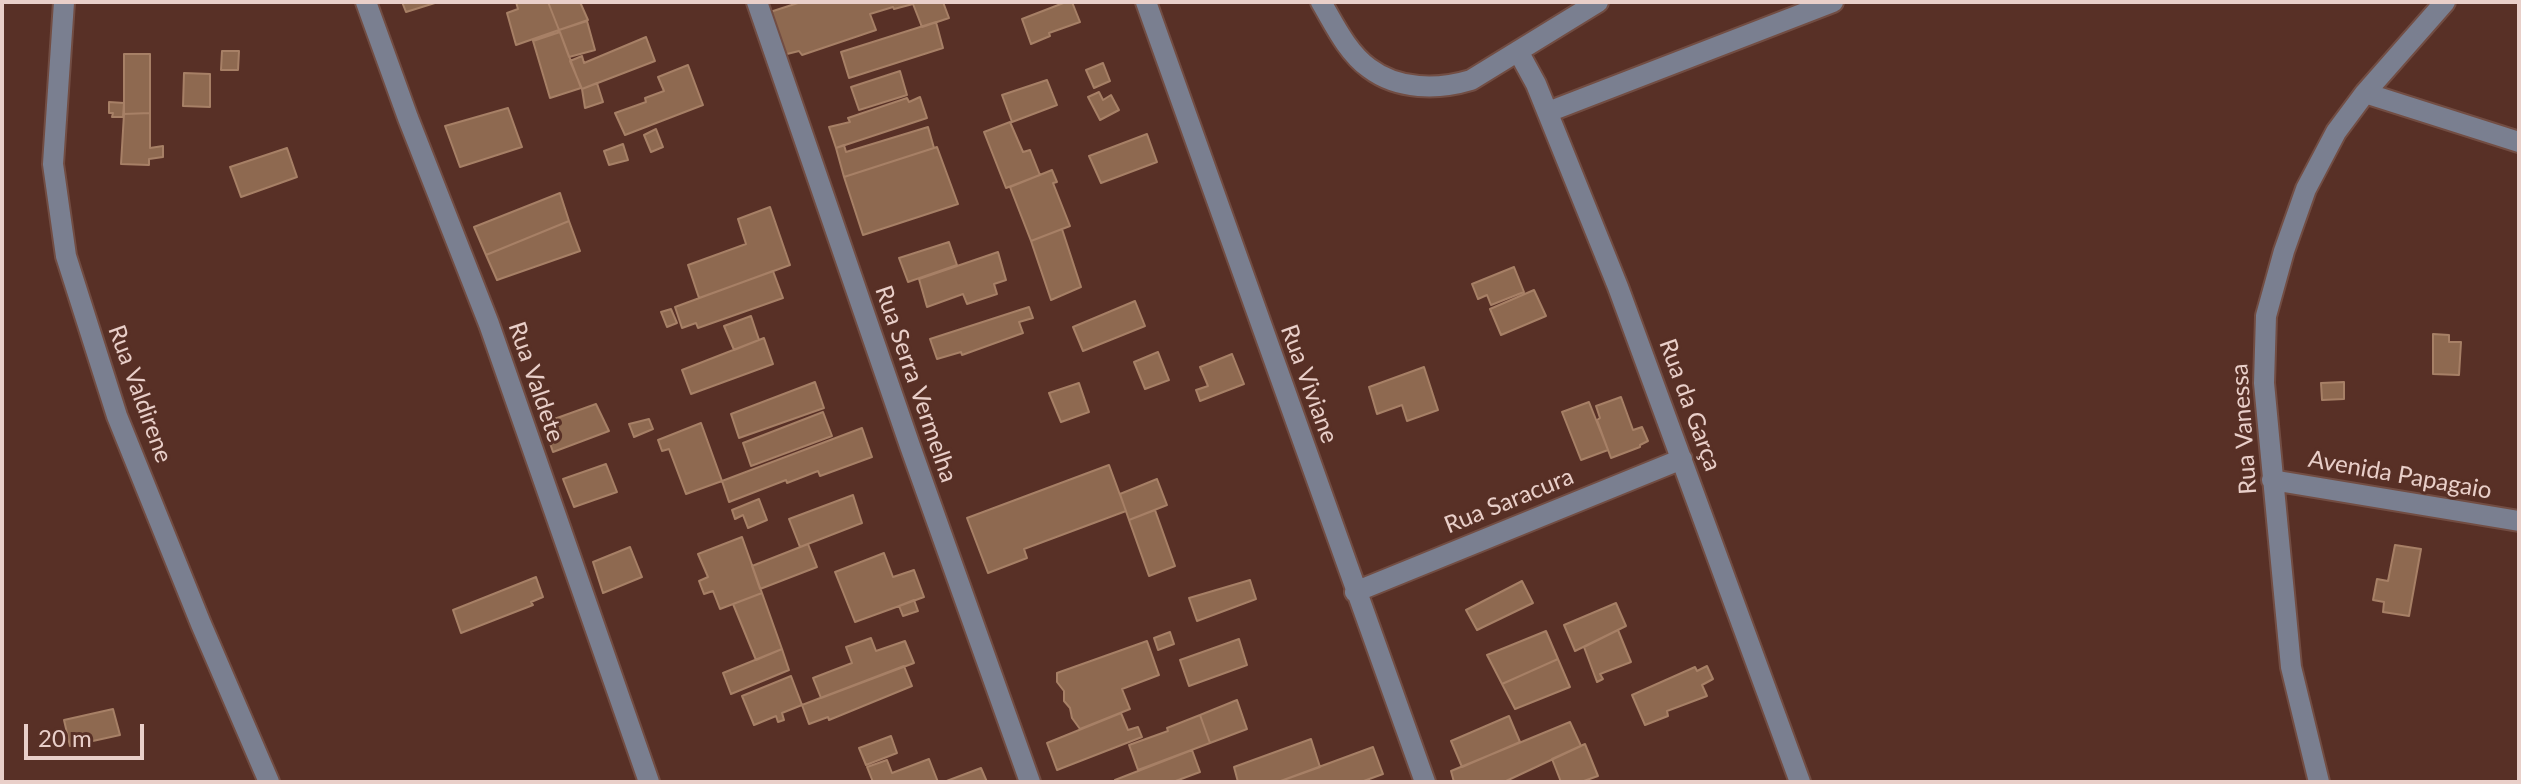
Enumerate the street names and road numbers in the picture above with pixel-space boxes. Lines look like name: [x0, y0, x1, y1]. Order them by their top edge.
street label: Rua Serra Vermelha: [869, 282, 963, 486]
street label: Rua Valdete: [502, 318, 570, 446]
street label: Rua Valdirene: [102, 321, 178, 467]
street label: Rua Viviane: [1274, 321, 1344, 447]
street label: Rua da Garça: [1653, 335, 1727, 475]
street label: Rua Vanessa: [2225, 363, 2263, 495]
street label: Avenida Papagaio: [2306, 445, 2494, 505]
street label: Rua Saracura: [1440, 462, 1578, 540]

